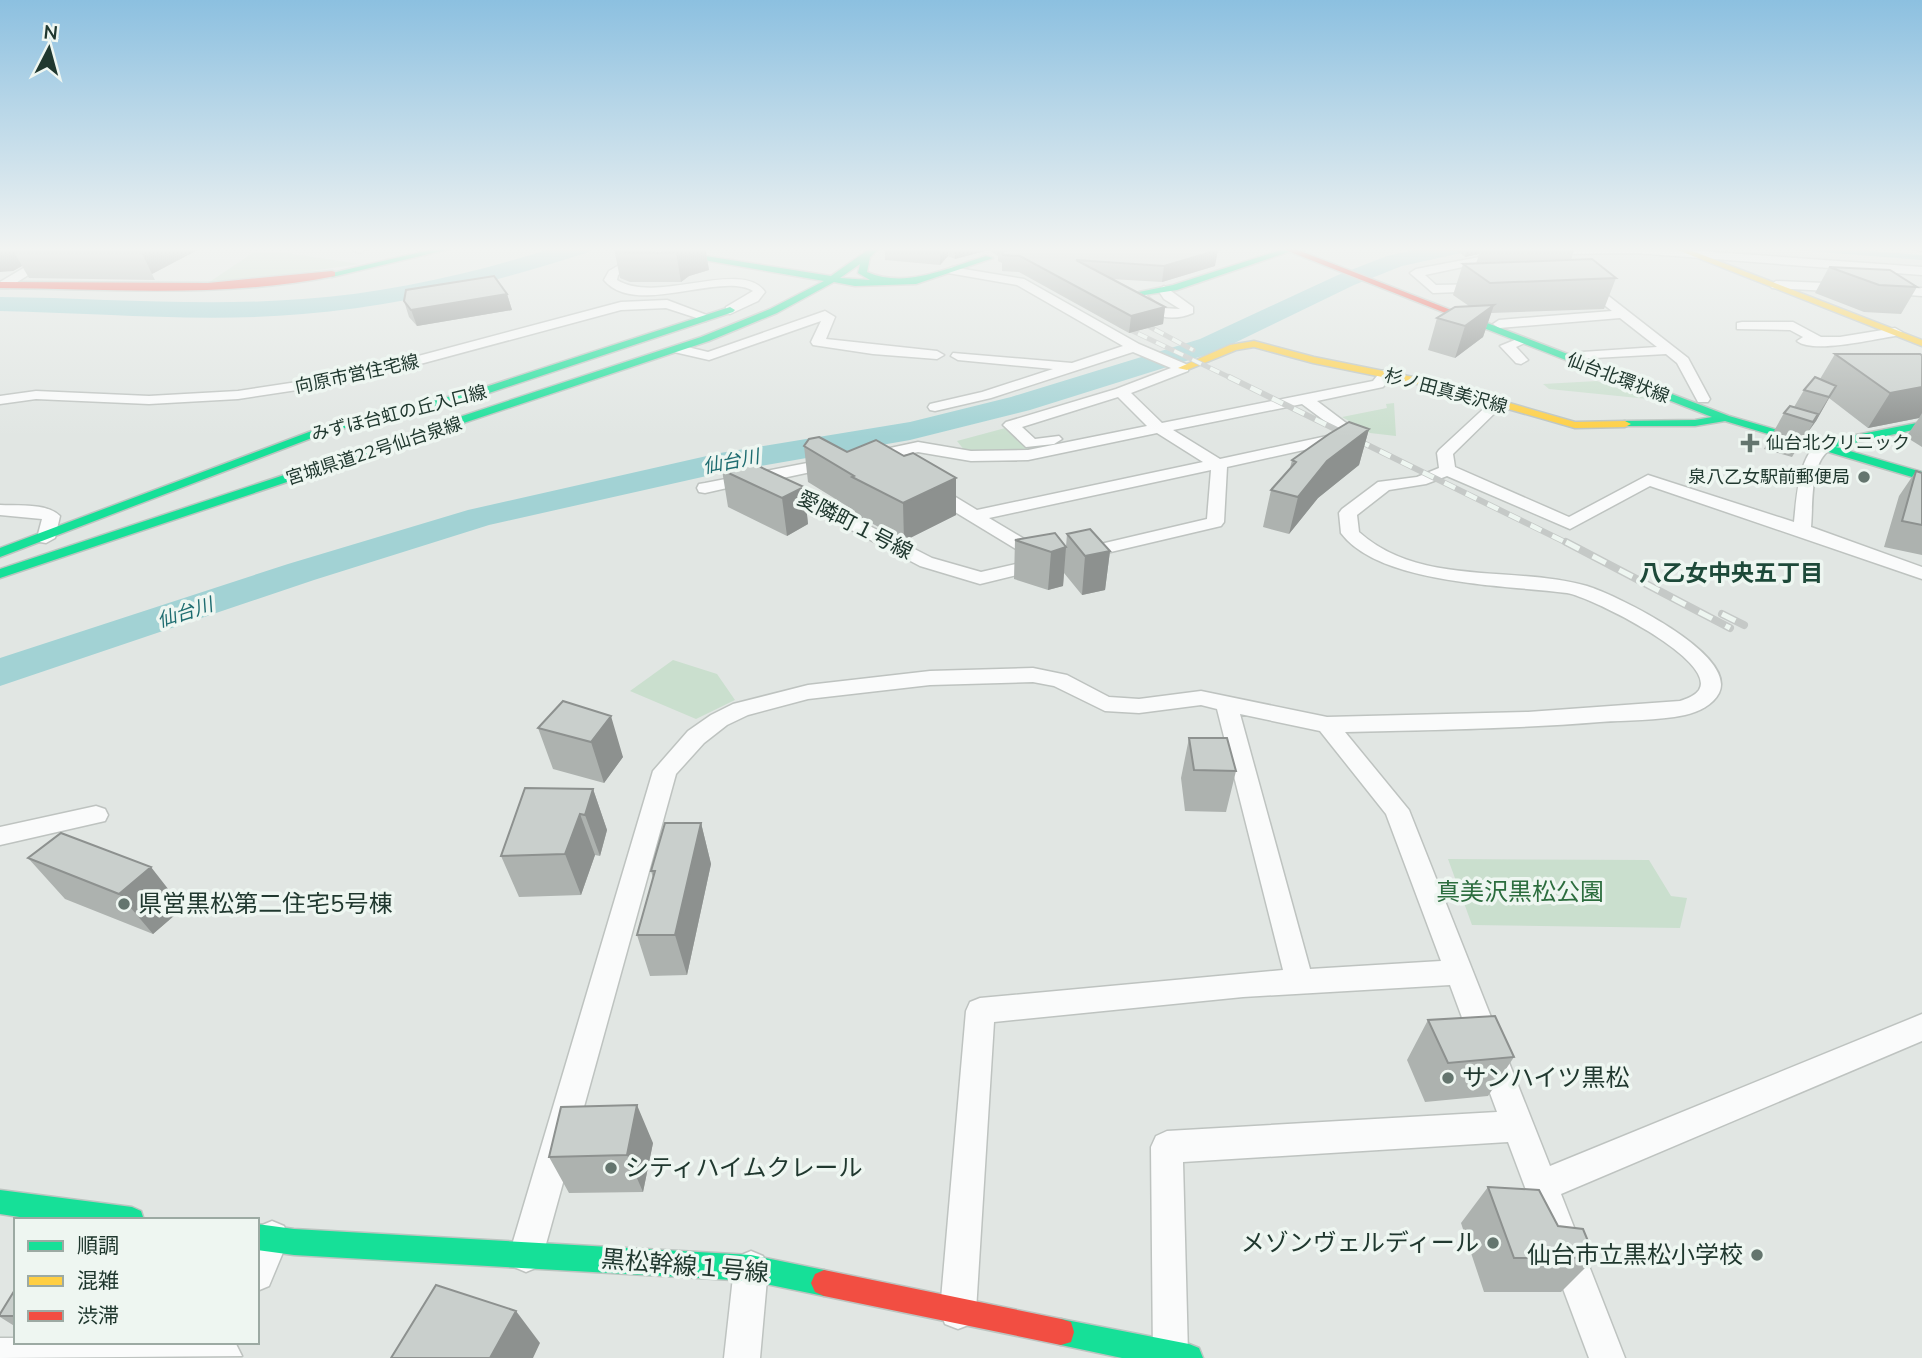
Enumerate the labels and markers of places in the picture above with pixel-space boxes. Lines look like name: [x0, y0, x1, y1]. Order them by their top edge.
place label: 仙台北クリニック: [1766, 431, 1910, 455]
marker: 仙台北クリニック: [1740, 433, 1760, 453]
place label: 泉八乙女駅前郵便局: [1688, 465, 1850, 489]
marker: 泉八乙女駅前郵便局: [1856, 469, 1872, 485]
place label: 県営黒松第二住宅5号棟: [138, 888, 392, 920]
marker: 県営黒松第二住宅5号棟: [116, 896, 132, 912]
place label: サンハイツ黒松: [1462, 1062, 1630, 1094]
marker: サンハイツ黒松: [1440, 1070, 1456, 1086]
place label: シティハイムクレール: [625, 1152, 863, 1184]
marker: シティハイムクレール: [603, 1160, 619, 1176]
place label: メゾンヴェルディール: [1241, 1227, 1479, 1259]
marker: メゾンヴェルディール: [1485, 1235, 1501, 1251]
place label: 仙台市立黒松小学校: [1527, 1239, 1743, 1271]
marker: 仙台市立黒松小学校: [1749, 1247, 1765, 1263]

